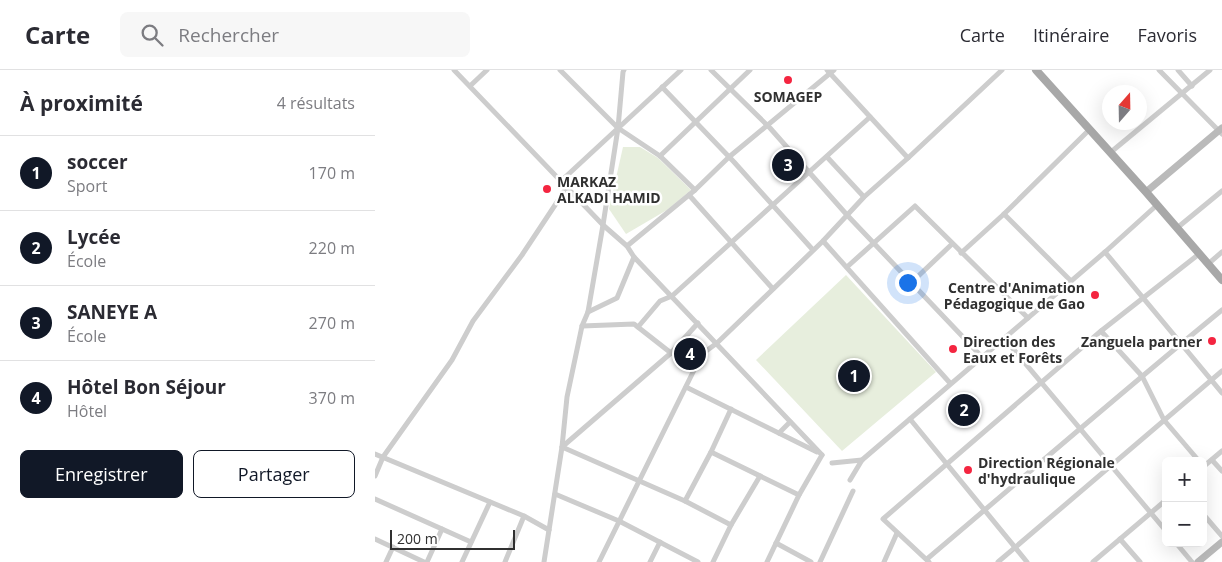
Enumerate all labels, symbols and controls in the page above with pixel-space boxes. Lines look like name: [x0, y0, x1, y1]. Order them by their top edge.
search box: [120, 12, 470, 57]
text: Carte: [25, 18, 90, 51]
icon: search: [138, 21, 166, 49]
text: Rechercher: [178, 22, 279, 48]
text: Carte: [960, 23, 1005, 47]
text: Itinéraire: [1033, 23, 1109, 47]
text: Favoris: [1137, 23, 1197, 47]
marker: SOMAGEP: [782, 74, 794, 86]
north arrow: [1102, 85, 1147, 130]
place label: SOMAGEP: [754, 87, 822, 106]
text: À proximité: [20, 89, 143, 117]
text: 4 résultats: [277, 92, 355, 114]
pin: 3: [772, 146, 804, 184]
text: soccer: [67, 149, 128, 175]
text: 1: [31, 162, 41, 184]
text: 170 m: [309, 162, 355, 184]
place label: MARKAZ ALKADI HAMID: [557, 172, 661, 207]
text: Sport: [67, 175, 107, 197]
marker: MARKAZ ALKADI HAMID: [541, 183, 553, 195]
text: Lycée: [67, 224, 121, 250]
text: 2: [31, 237, 41, 259]
text: 220 m: [309, 237, 355, 259]
text: École: [67, 250, 106, 272]
your location: [895, 270, 921, 296]
place label: Centre d'Animation Pédagogique de Gao: [944, 278, 1085, 313]
marker: Centre d'Animation Pédagogique de Gao: [1089, 289, 1101, 301]
text: SANEYE A: [67, 299, 157, 325]
text: 3: [31, 312, 41, 334]
text: 270 m: [309, 312, 355, 334]
text: École: [67, 325, 106, 347]
place label: Direction des Eaux et Forêts: [963, 332, 1062, 367]
place label: Zanguela partner: [1081, 332, 1203, 351]
pin: 4: [674, 335, 706, 373]
marker: Zanguela partner: [1206, 335, 1218, 347]
marker: Direction des Eaux et Forêts: [947, 343, 959, 355]
pin: 1: [838, 357, 870, 395]
text: Hôtel Bon Séjour: [67, 374, 226, 400]
text: 4: [31, 387, 41, 409]
text: 370 m: [309, 387, 355, 409]
pin: 2: [948, 391, 980, 429]
text: Hôtel: [67, 400, 107, 422]
button: Enregistrer: [20, 450, 183, 498]
button: Partager: [193, 450, 355, 498]
place label: Direction Régionale d'hydraulique: [978, 453, 1115, 488]
map controls: [1162, 457, 1207, 547]
button: +: [1162, 457, 1207, 502]
marker: Direction Régionale d'hydraulique: [962, 464, 974, 476]
button: −: [1162, 502, 1207, 547]
scale bar: [390, 527, 515, 550]
text: 200 m: [397, 529, 438, 548]

